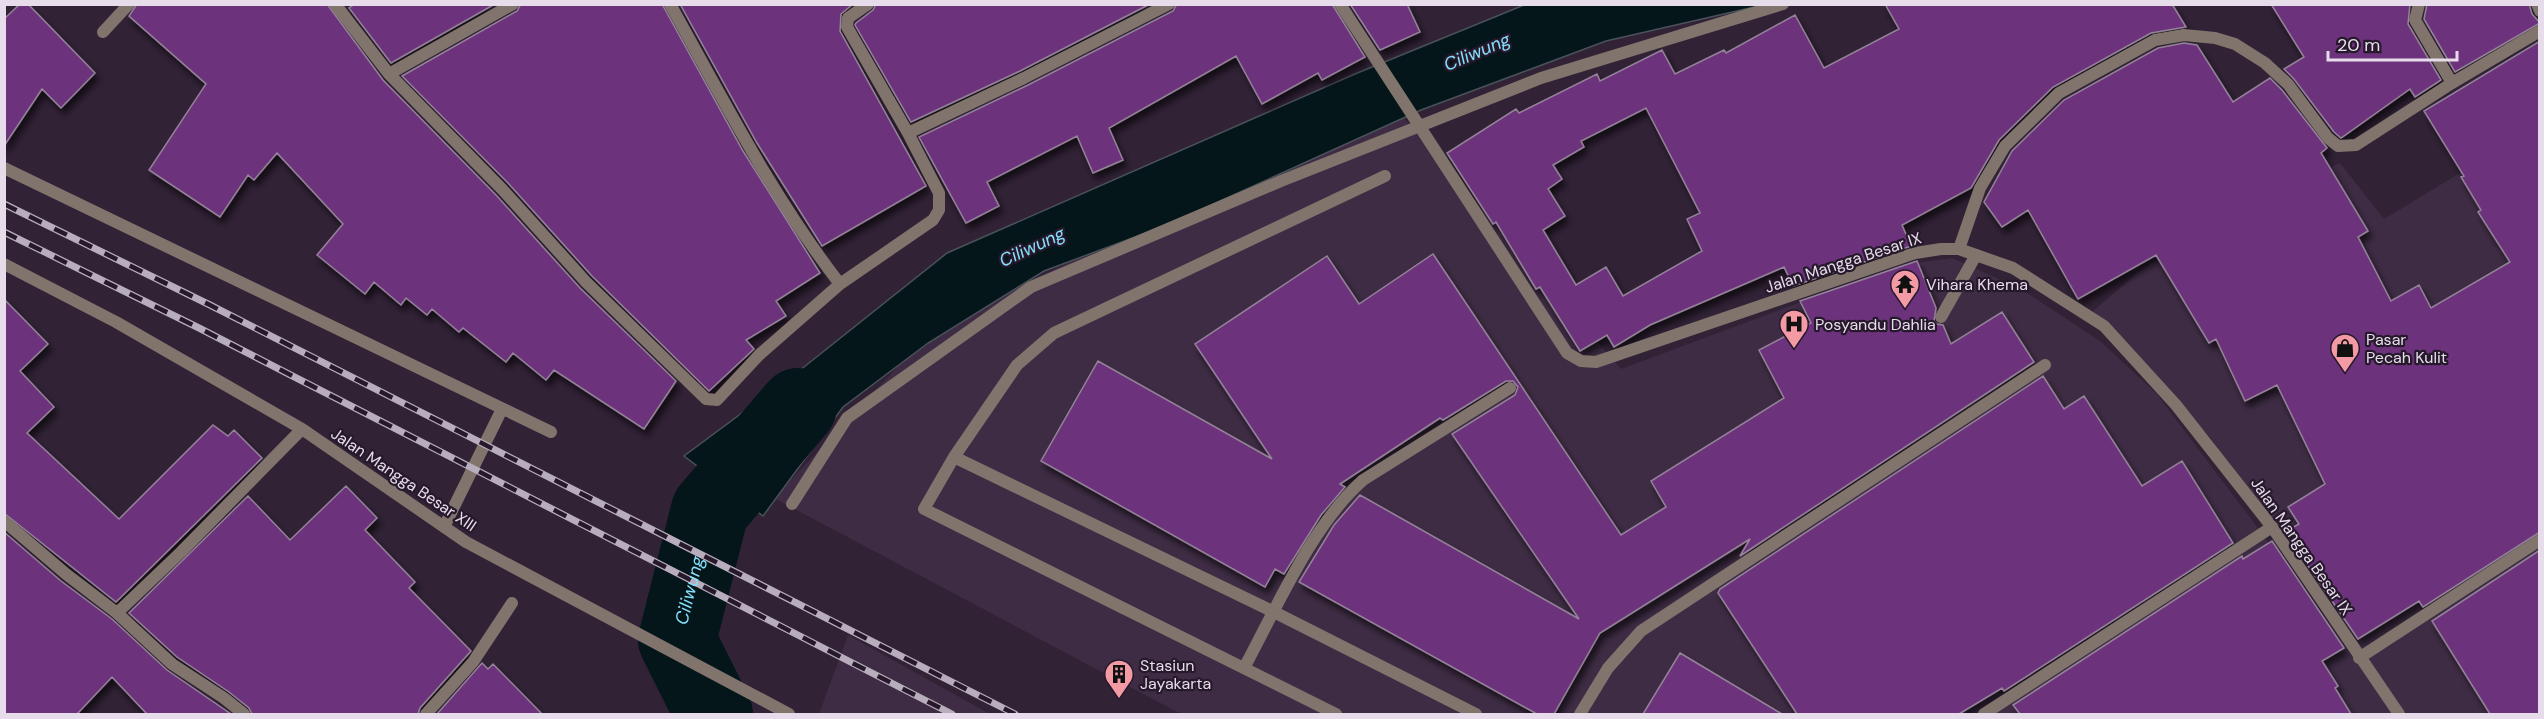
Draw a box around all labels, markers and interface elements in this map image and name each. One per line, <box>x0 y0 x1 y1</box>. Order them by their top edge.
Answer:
scale bar <box>2328 24 2457 62</box>
water label: Ciliwung <box>1440 27 1515 77</box>
text: 20 m <box>2337 33 2380 57</box>
water label: Ciliwung <box>995 221 1070 273</box>
street label: Jalan Mangga Besar IX <box>1762 227 1925 298</box>
temple icon: Vihara Khema <box>1889 268 1921 310</box>
place label: Vihara Khema <box>1926 274 2028 295</box>
hospital icon: Posyandu Dahlia <box>1778 308 1810 350</box>
place label: Posyandu Dahlia <box>1815 314 1936 335</box>
place label: Pasar Pecah Kulit <box>2366 329 2447 368</box>
shop icon: Pasar Pecah Kulit <box>2329 332 2361 374</box>
street label: Jalan Mangga Besar XIII <box>327 423 481 536</box>
street label: Jalan Mangga Besar IX <box>2246 473 2357 620</box>
water label: Ciliwung <box>669 552 710 627</box>
place label: Stasiun Jayakarta <box>1140 655 1211 694</box>
building icon: Stasiun Jayakarta <box>1103 658 1135 700</box>

